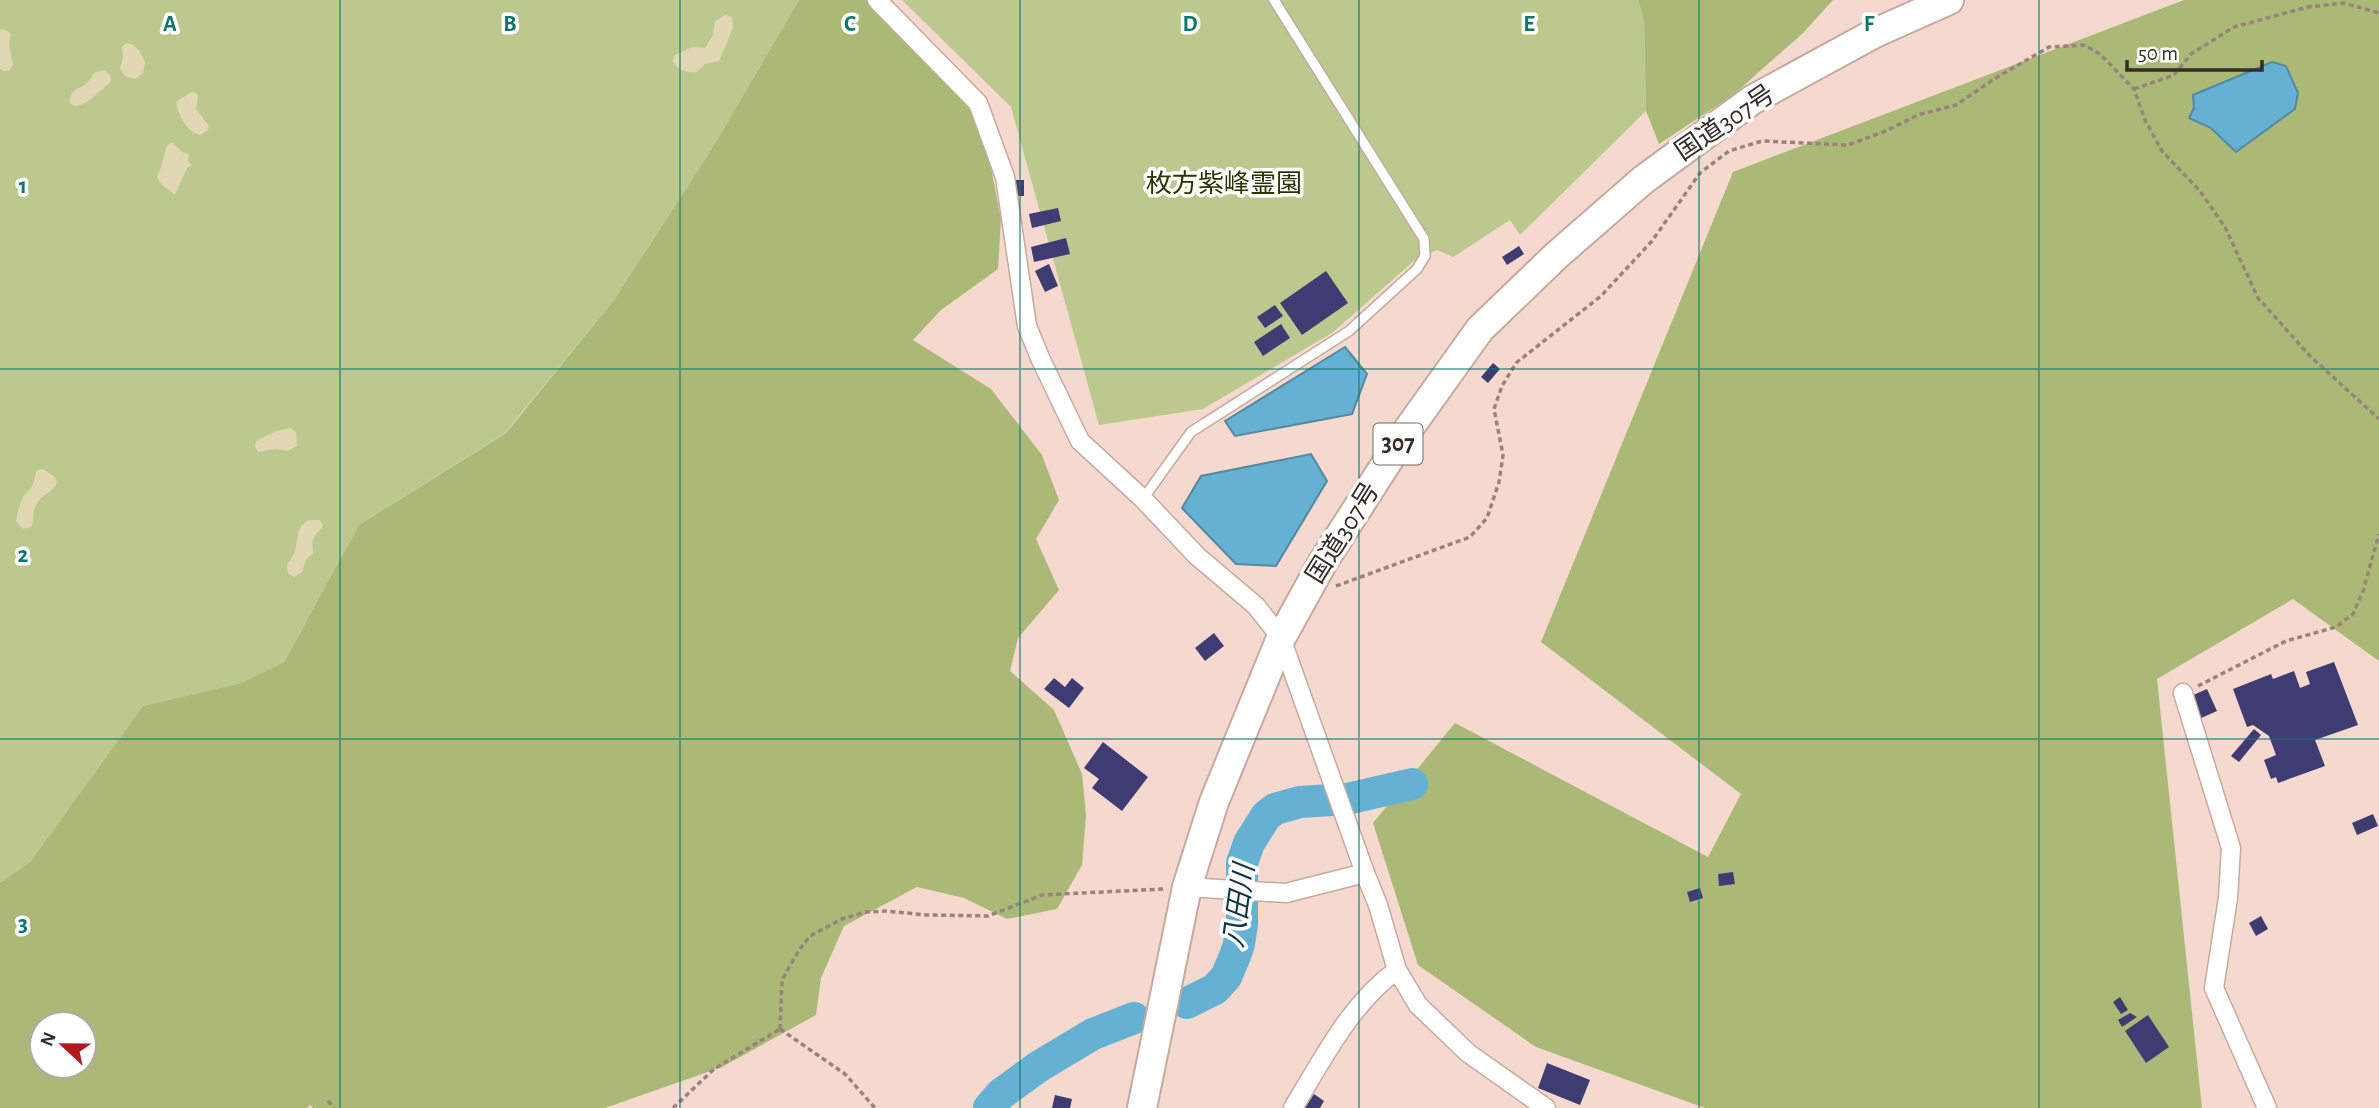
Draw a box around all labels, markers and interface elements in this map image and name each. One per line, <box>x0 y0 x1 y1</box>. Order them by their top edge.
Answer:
text: A <box>163 13 177 36</box>
text: B <box>503 13 517 36</box>
text: C <box>844 13 856 36</box>
text: D <box>1182 13 1198 36</box>
text: E <box>1523 13 1535 36</box>
text: F <box>1864 13 1875 36</box>
scale bar <box>2127 28 2262 72</box>
text: 50 m <box>2138 43 2178 64</box>
street label: 国道307号 <box>1670 80 1779 165</box>
park label: 枚方紫峰霊園 <box>1146 170 1302 197</box>
text: 1 <box>19 175 27 198</box>
road number: 307 <box>1374 424 1422 464</box>
street label: 国道307号 <box>1301 478 1384 588</box>
text: 2 <box>18 544 29 567</box>
water label: 八田川 <box>1219 859 1260 950</box>
text: 3 <box>18 913 28 936</box>
north arrow <box>28 1010 98 1080</box>
text: N <box>37 1030 60 1049</box>

